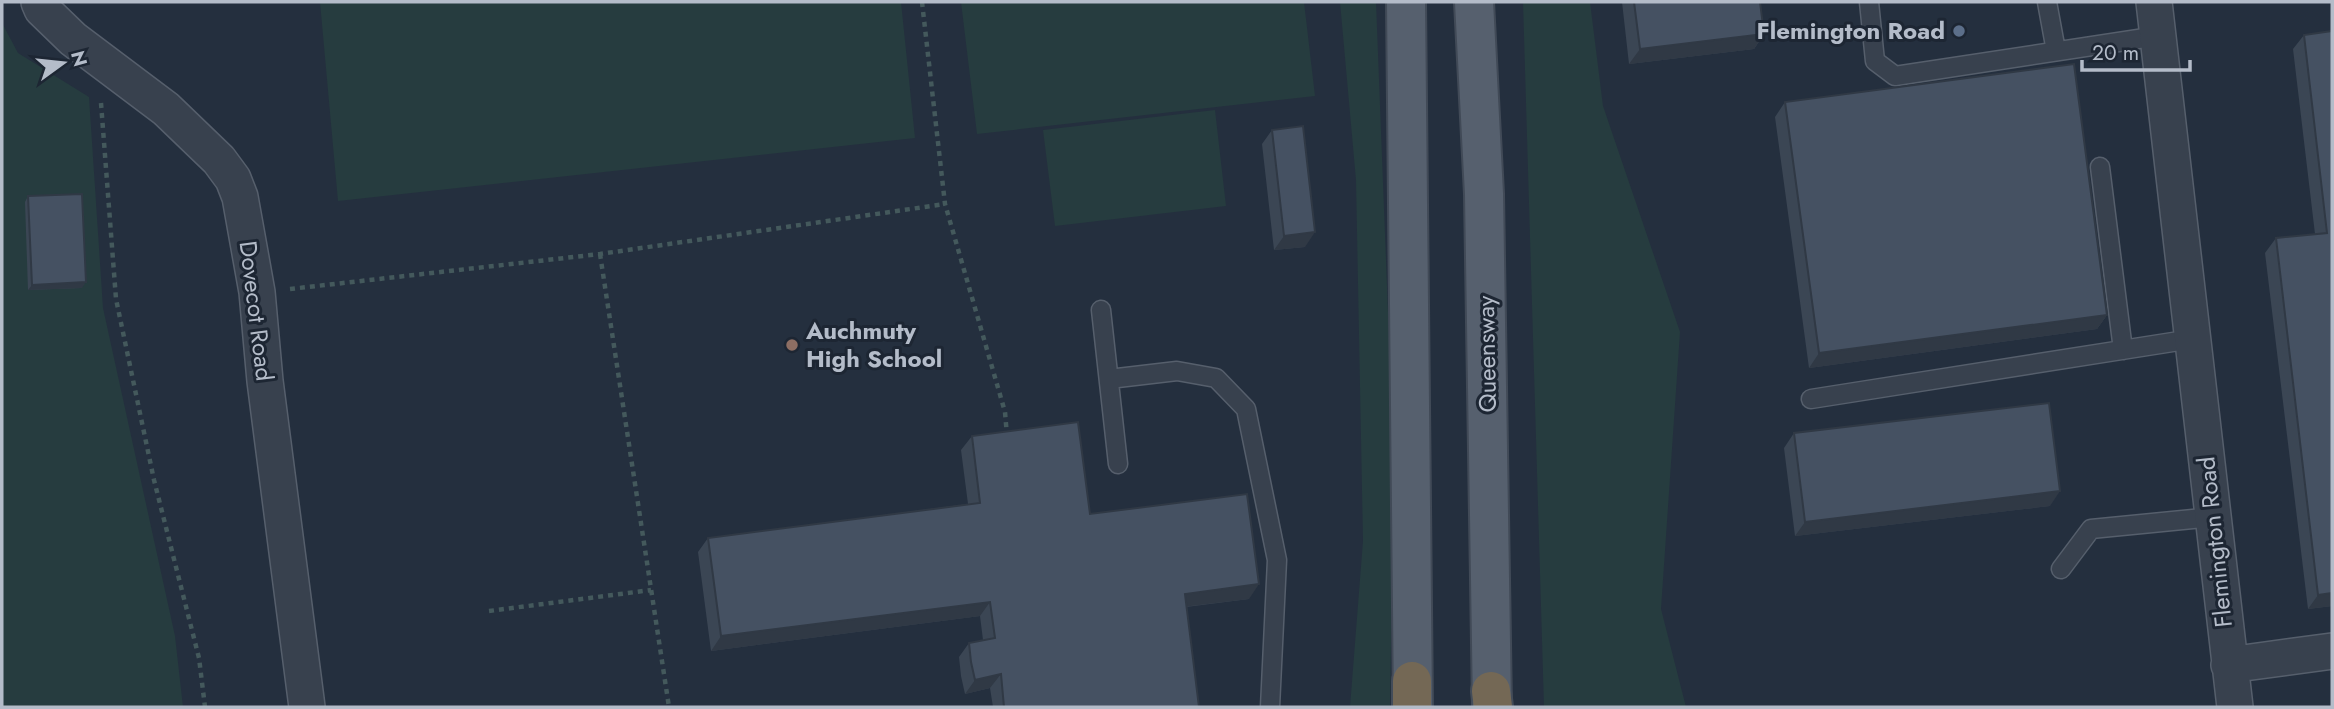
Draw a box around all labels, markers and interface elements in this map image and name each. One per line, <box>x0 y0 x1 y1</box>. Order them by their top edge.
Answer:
place label: Flemington Road <box>1757 13 1945 48</box>
marker: Flemington Road <box>1951 23 1967 39</box>
north arrow <box>28 28 98 98</box>
scale bar <box>2082 28 2190 72</box>
text: 20 m <box>2092 38 2139 68</box>
text: N <box>64 48 94 70</box>
street label: Dovecot Road <box>231 239 282 383</box>
street label: Queensway <box>1468 295 1505 413</box>
place label: Auchmuty High School <box>805 313 942 376</box>
marker: Auchmuty High School <box>784 337 800 353</box>
street label: Flemington Road <box>2188 455 2241 629</box>

